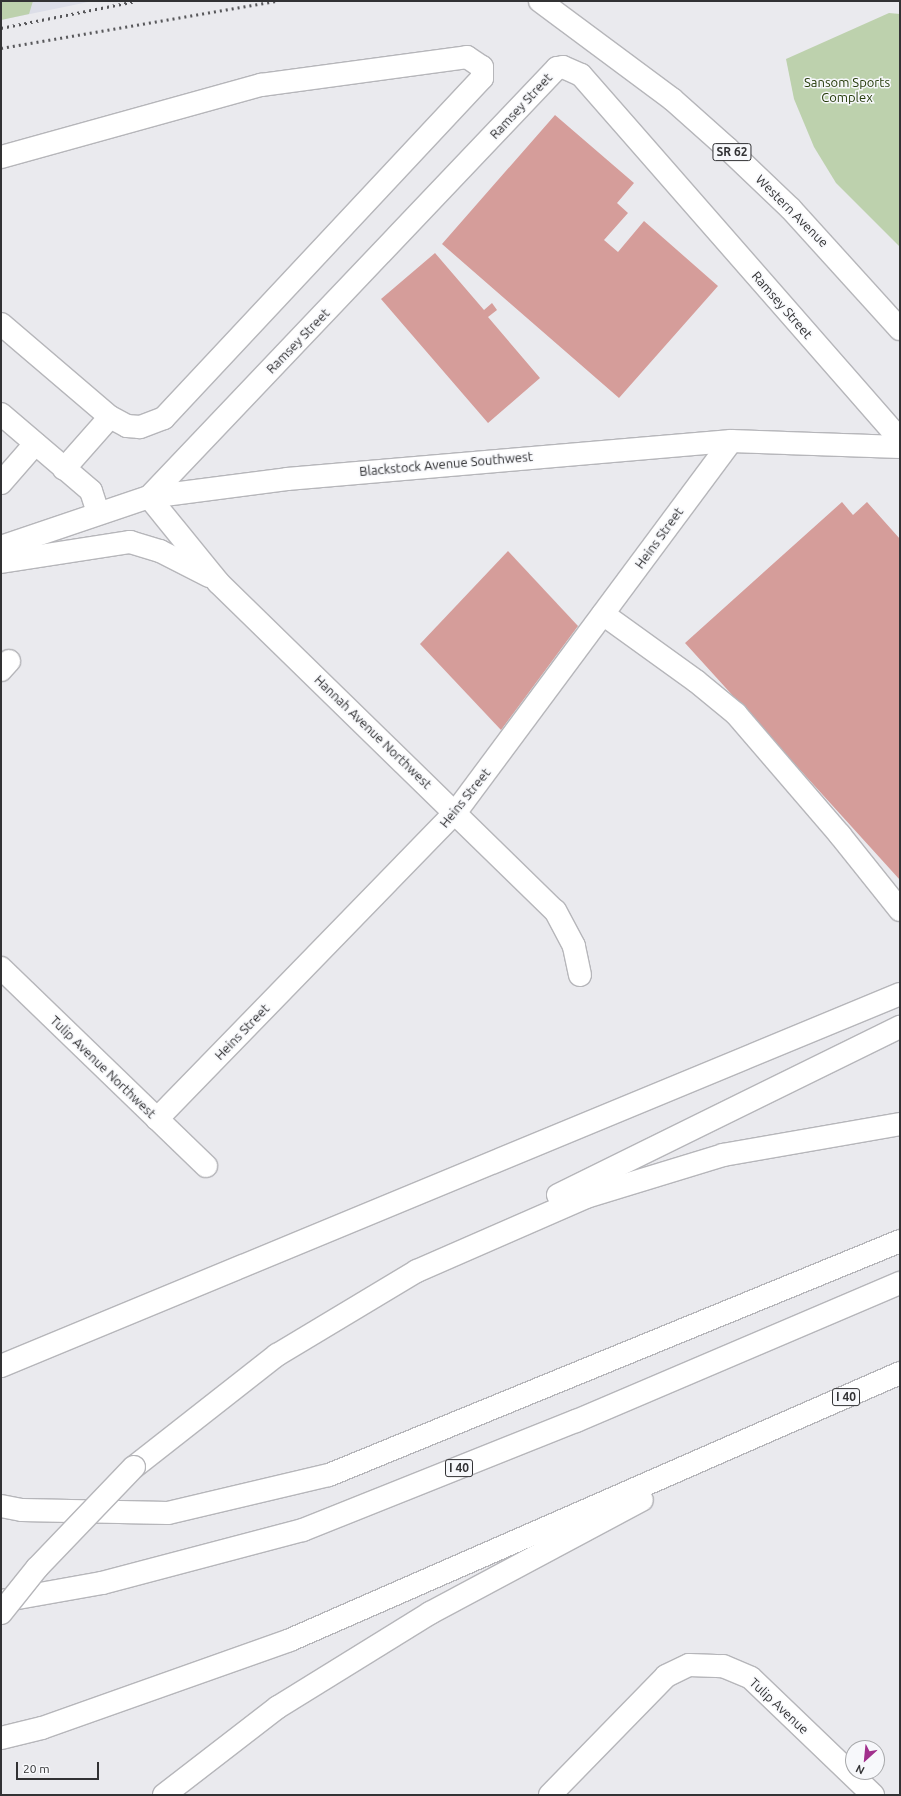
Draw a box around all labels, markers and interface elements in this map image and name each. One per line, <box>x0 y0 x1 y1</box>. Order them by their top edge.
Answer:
street label: Ramsey Street <box>487 70 555 142</box>
park label: Sansom Sports Complex <box>804 75 890 106</box>
road number: SR 62 <box>712 142 752 162</box>
street label: Western Avenue <box>753 172 831 250</box>
street label: Ramsey Street <box>748 268 816 342</box>
street label: Ramsey Street <box>263 305 333 377</box>
street label: Blackstock Avenue Southwest <box>359 449 533 479</box>
street label: Heins Street <box>632 504 686 572</box>
street label: Hannah Avenue Northwest <box>311 672 435 792</box>
street label: Heins Street <box>436 765 494 831</box>
street label: Heins Street <box>211 1001 273 1063</box>
street label: Tulip Avenue Northwest <box>47 1013 159 1121</box>
road number: I 40 <box>832 1387 860 1407</box>
road number: I 40 <box>445 1458 473 1478</box>
street label: Tulip Avenue <box>746 1675 812 1737</box>
north arrow <box>845 1740 885 1780</box>
scale bar <box>18 1754 101 1780</box>
text: 20 m <box>23 1762 50 1775</box>
text: N <box>854 1763 866 1777</box>

